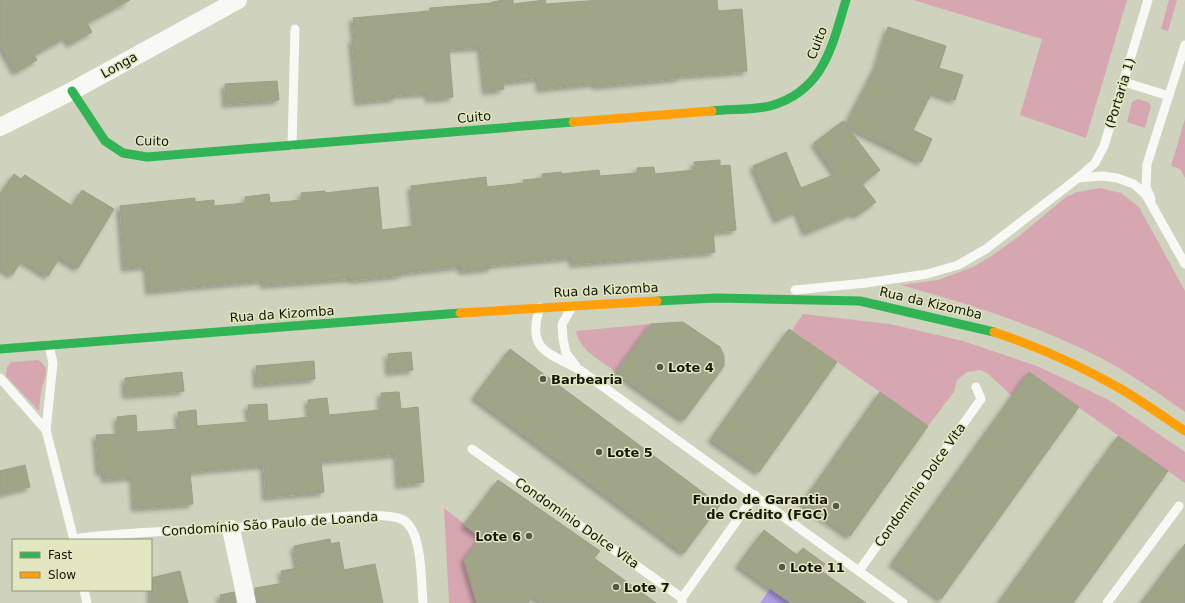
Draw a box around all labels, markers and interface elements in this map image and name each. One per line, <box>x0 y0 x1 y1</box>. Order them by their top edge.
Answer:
street label: Cuito <box>804 24 830 62</box>
street label: Longa <box>98 49 140 81</box>
street label: (Portaria 1) <box>1102 56 1138 130</box>
street label: Cuito <box>456 108 492 126</box>
street label: Cuito <box>135 133 169 149</box>
street label: Rua da Kizomba <box>553 280 659 300</box>
street label: Rua da Kizomba <box>878 284 984 322</box>
street label: Rua da Kizomba <box>229 303 335 325</box>
place label: Lote 4 <box>668 360 714 375</box>
marker: Lote 4 <box>655 362 665 372</box>
place label: Barbearia <box>551 372 623 387</box>
marker: Barbearia <box>538 374 548 384</box>
street label: Condomínio Dolce Vita <box>871 420 969 550</box>
place label: Lote 5 <box>607 445 653 460</box>
marker: Lote 5 <box>594 447 604 457</box>
street label: Condomínio Dolce Vita <box>512 474 642 572</box>
place label: Fundo de Garantia de Crédito (FGC) <box>693 492 828 522</box>
marker: Fundo de Garantia de Crédito (FGC) <box>831 501 841 511</box>
street label: Condomínio São Paulo de Loanda <box>161 509 379 539</box>
place label: Lote 6 <box>475 529 521 544</box>
marker: Lote 6 <box>524 531 534 541</box>
legend <box>12 539 152 591</box>
text: Fast <box>48 548 72 562</box>
place label: Lote 11 <box>790 560 845 575</box>
marker: Lote 11 <box>777 562 787 572</box>
text: Slow <box>48 568 76 582</box>
place label: Lote 7 <box>624 580 670 595</box>
marker: Lote 7 <box>611 582 621 592</box>

